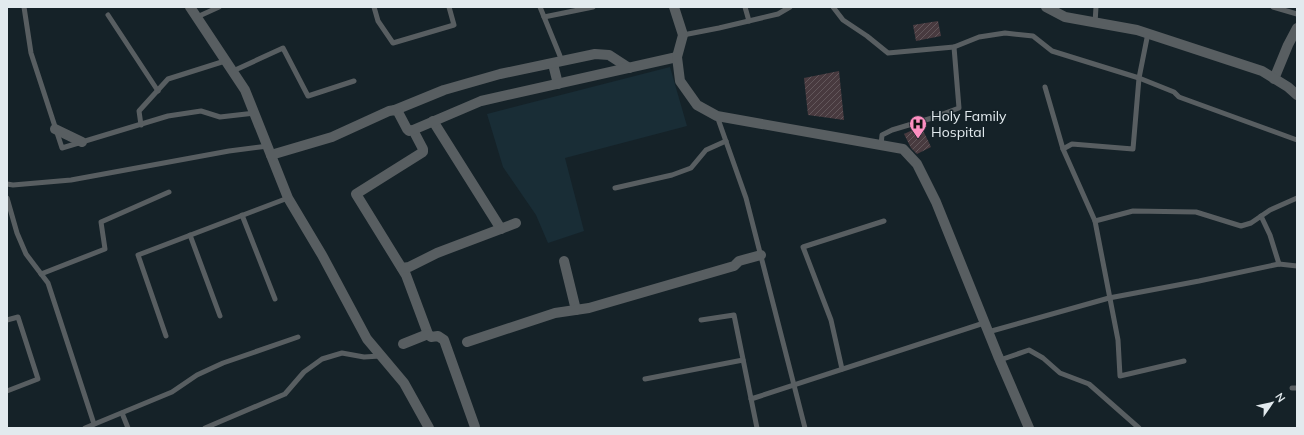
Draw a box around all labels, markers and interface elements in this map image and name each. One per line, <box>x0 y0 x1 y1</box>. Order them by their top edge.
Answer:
place label: Holy Family Hospital <box>931 107 1007 141</box>
hospital icon: Holy Family Hospital <box>908 114 928 139</box>
north arrow <box>1252 383 1292 423</box>
text: N <box>1272 390 1288 405</box>

